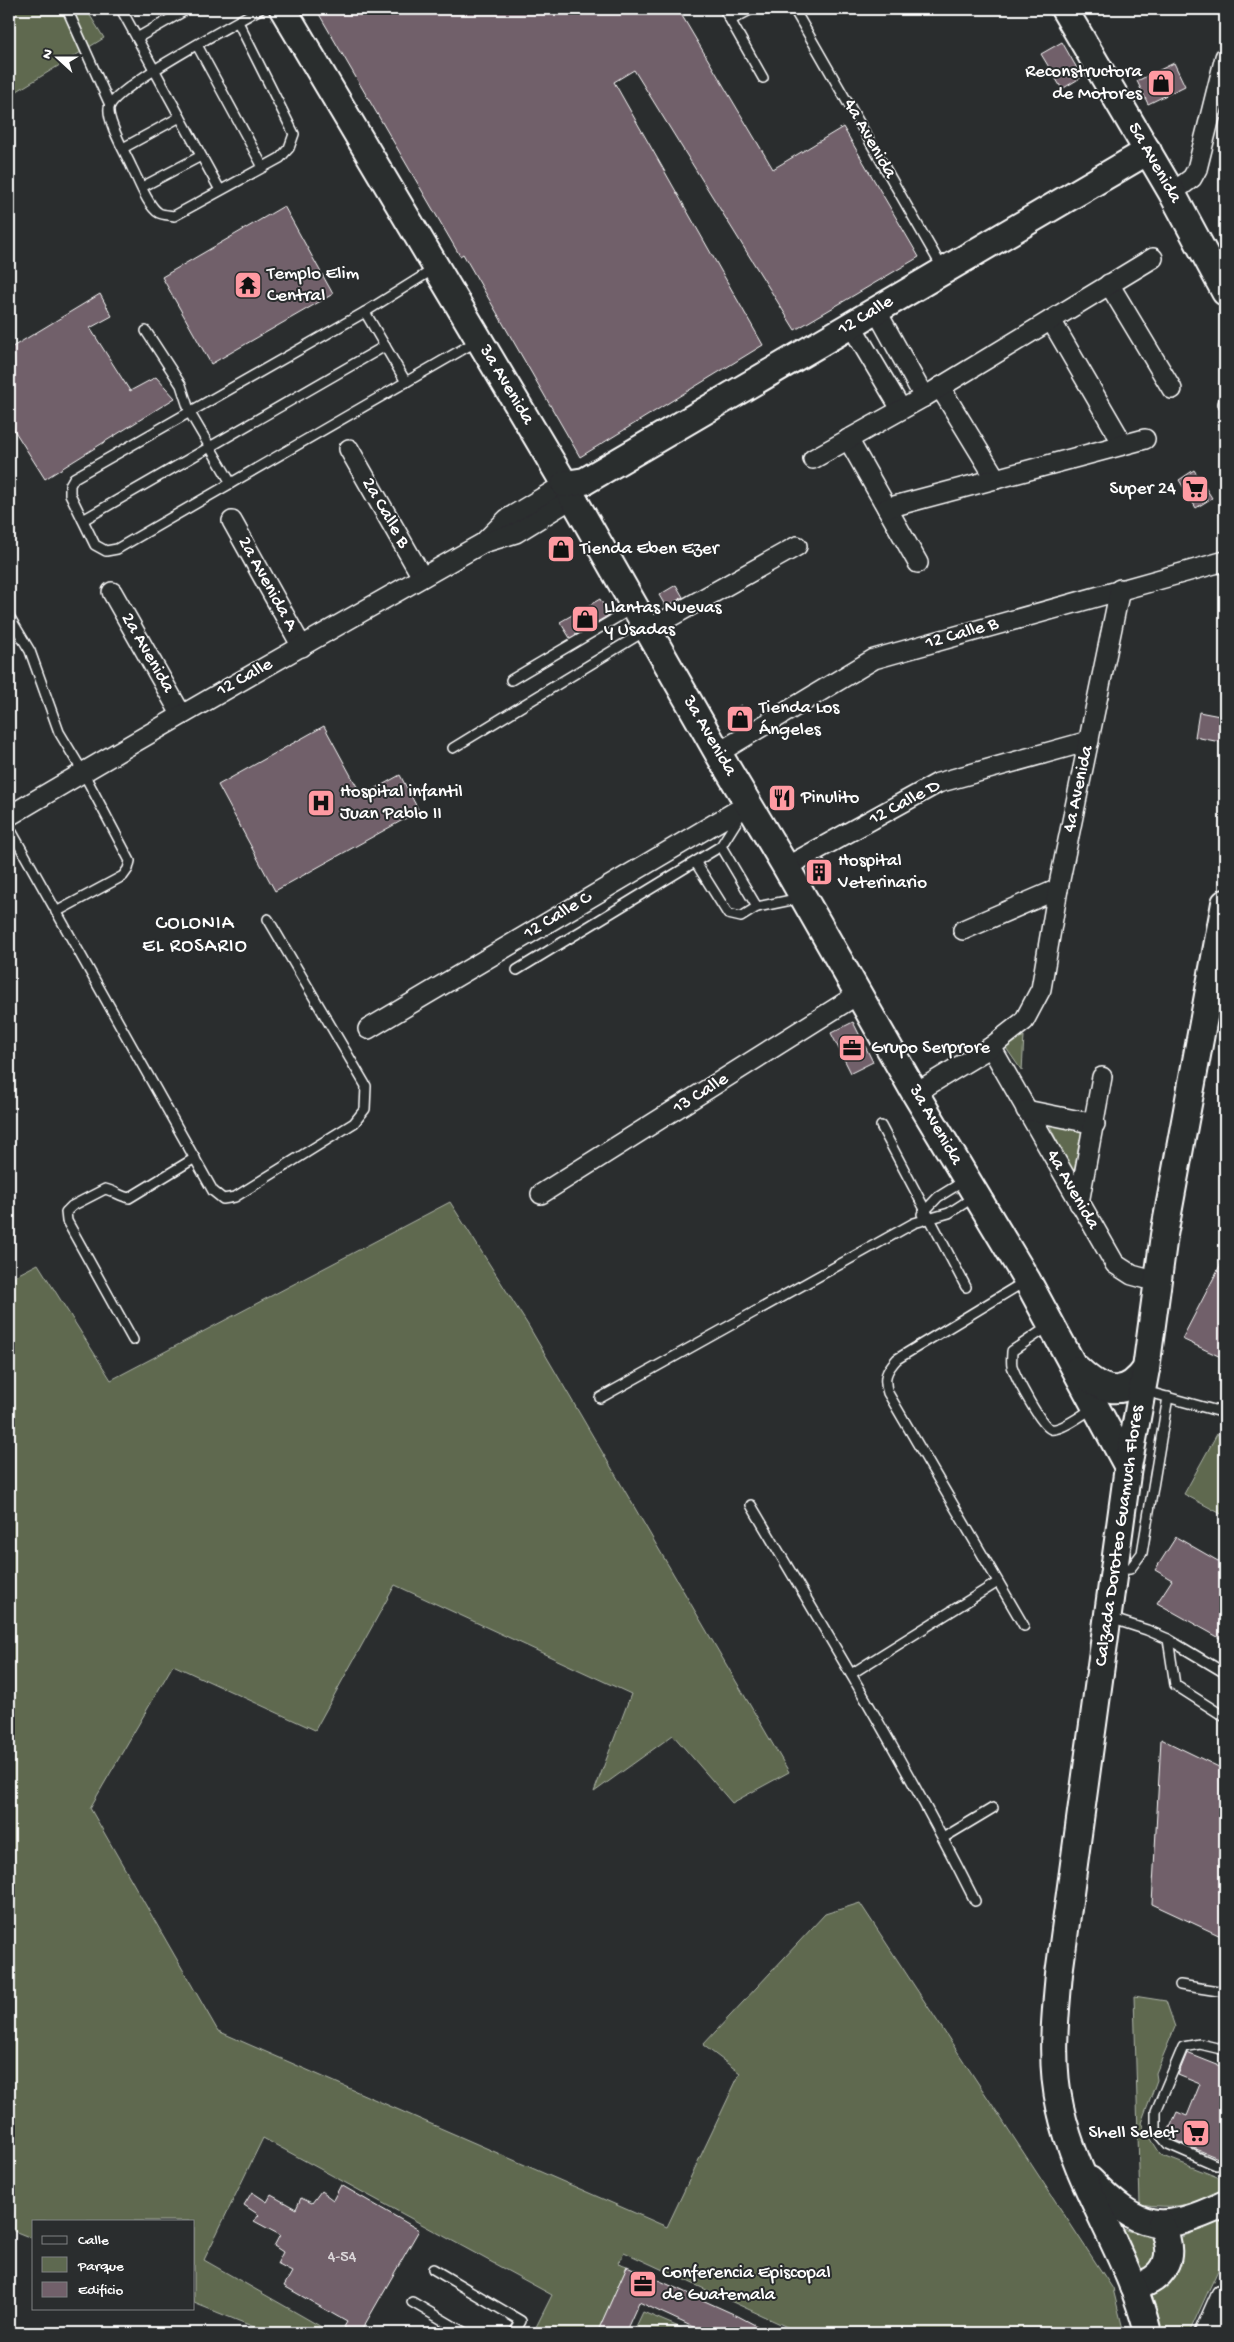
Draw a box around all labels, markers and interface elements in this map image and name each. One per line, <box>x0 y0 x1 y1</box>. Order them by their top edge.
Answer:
north arrow <box>32 32 82 82</box>
text: N <box>39 47 58 62</box>
place label: Reconstructora de Motores <box>1025 61 1143 106</box>
shop icon: Reconstructora de Motores <box>1146 68 1176 98</box>
street label: 4a Avenida <box>837 95 902 184</box>
street label: 5a Avenida <box>1122 119 1187 209</box>
place label: Templo Elim Central <box>266 263 360 308</box>
temple icon: Templo Elim Central <box>233 270 263 300</box>
street label: 12 Calle <box>833 290 898 342</box>
street label: 3a Avenida <box>473 340 540 430</box>
street label: 2a Calle B <box>356 474 415 553</box>
supermarket icon: Super 24 <box>1180 474 1210 504</box>
place label: Super 24 <box>1110 478 1176 501</box>
street label: 2a Avenida A <box>232 533 303 637</box>
shop icon: Tienda Eben Ezer <box>546 534 576 564</box>
place label: Tienda Eben Ezer <box>579 538 721 561</box>
place label: Llantas Nuevas y Usadas <box>604 597 723 642</box>
shop icon: Llantas Nuevas y Usadas <box>570 604 600 634</box>
street label: 2a Avenida <box>115 609 180 698</box>
street label: 12 Calle B <box>922 612 1002 656</box>
street label: 12 Calle <box>212 653 277 703</box>
street label: 3a Avenida <box>676 691 742 782</box>
place label: Tienda Los Ángeles <box>758 697 840 742</box>
shop icon: Tienda Los Ángeles <box>725 704 755 734</box>
street label: 4a Avenida <box>1059 742 1100 835</box>
street label: 12 Calle D <box>865 774 945 832</box>
place label: Hospital infantil Juan Pablo II <box>340 781 463 826</box>
restaurant icon: Pinulito <box>767 783 797 813</box>
place label: Pinulito <box>800 787 860 810</box>
hospital icon: Hospital infantil Juan Pablo II <box>306 788 336 818</box>
place label: Hospital Veterinario <box>837 850 927 895</box>
building icon: Hospital Veterinario <box>804 857 834 887</box>
street label: 12 Calle C <box>519 886 598 946</box>
district label: COLONIA EL ROSARIO <box>142 913 248 959</box>
office icon: Grupo Serprore <box>837 1033 867 1063</box>
place label: Grupo Serprore <box>871 1037 990 1060</box>
street label: 13 Calle <box>668 1068 733 1120</box>
street label: 3a Avenida <box>902 1080 968 1171</box>
street label: 4a Avenida <box>1040 1146 1105 1235</box>
street label: Calzada Doroteo Guamuch Flores <box>1090 1403 1150 1668</box>
supermarket icon: Shell Select <box>1181 2118 1211 2148</box>
place label: Shell Select <box>1088 2122 1179 2145</box>
legend <box>32 2220 195 2310</box>
text: Calle <box>78 2232 109 2250</box>
house number: 4-54 <box>328 2249 357 2268</box>
text: Parque <box>77 2258 124 2276</box>
place label: Conferencia Episcopal de Guatemala <box>662 2262 831 2307</box>
office icon: Conferencia Episcopal de Guatemala <box>628 2269 658 2299</box>
text: Edificio <box>78 2282 124 2300</box>

